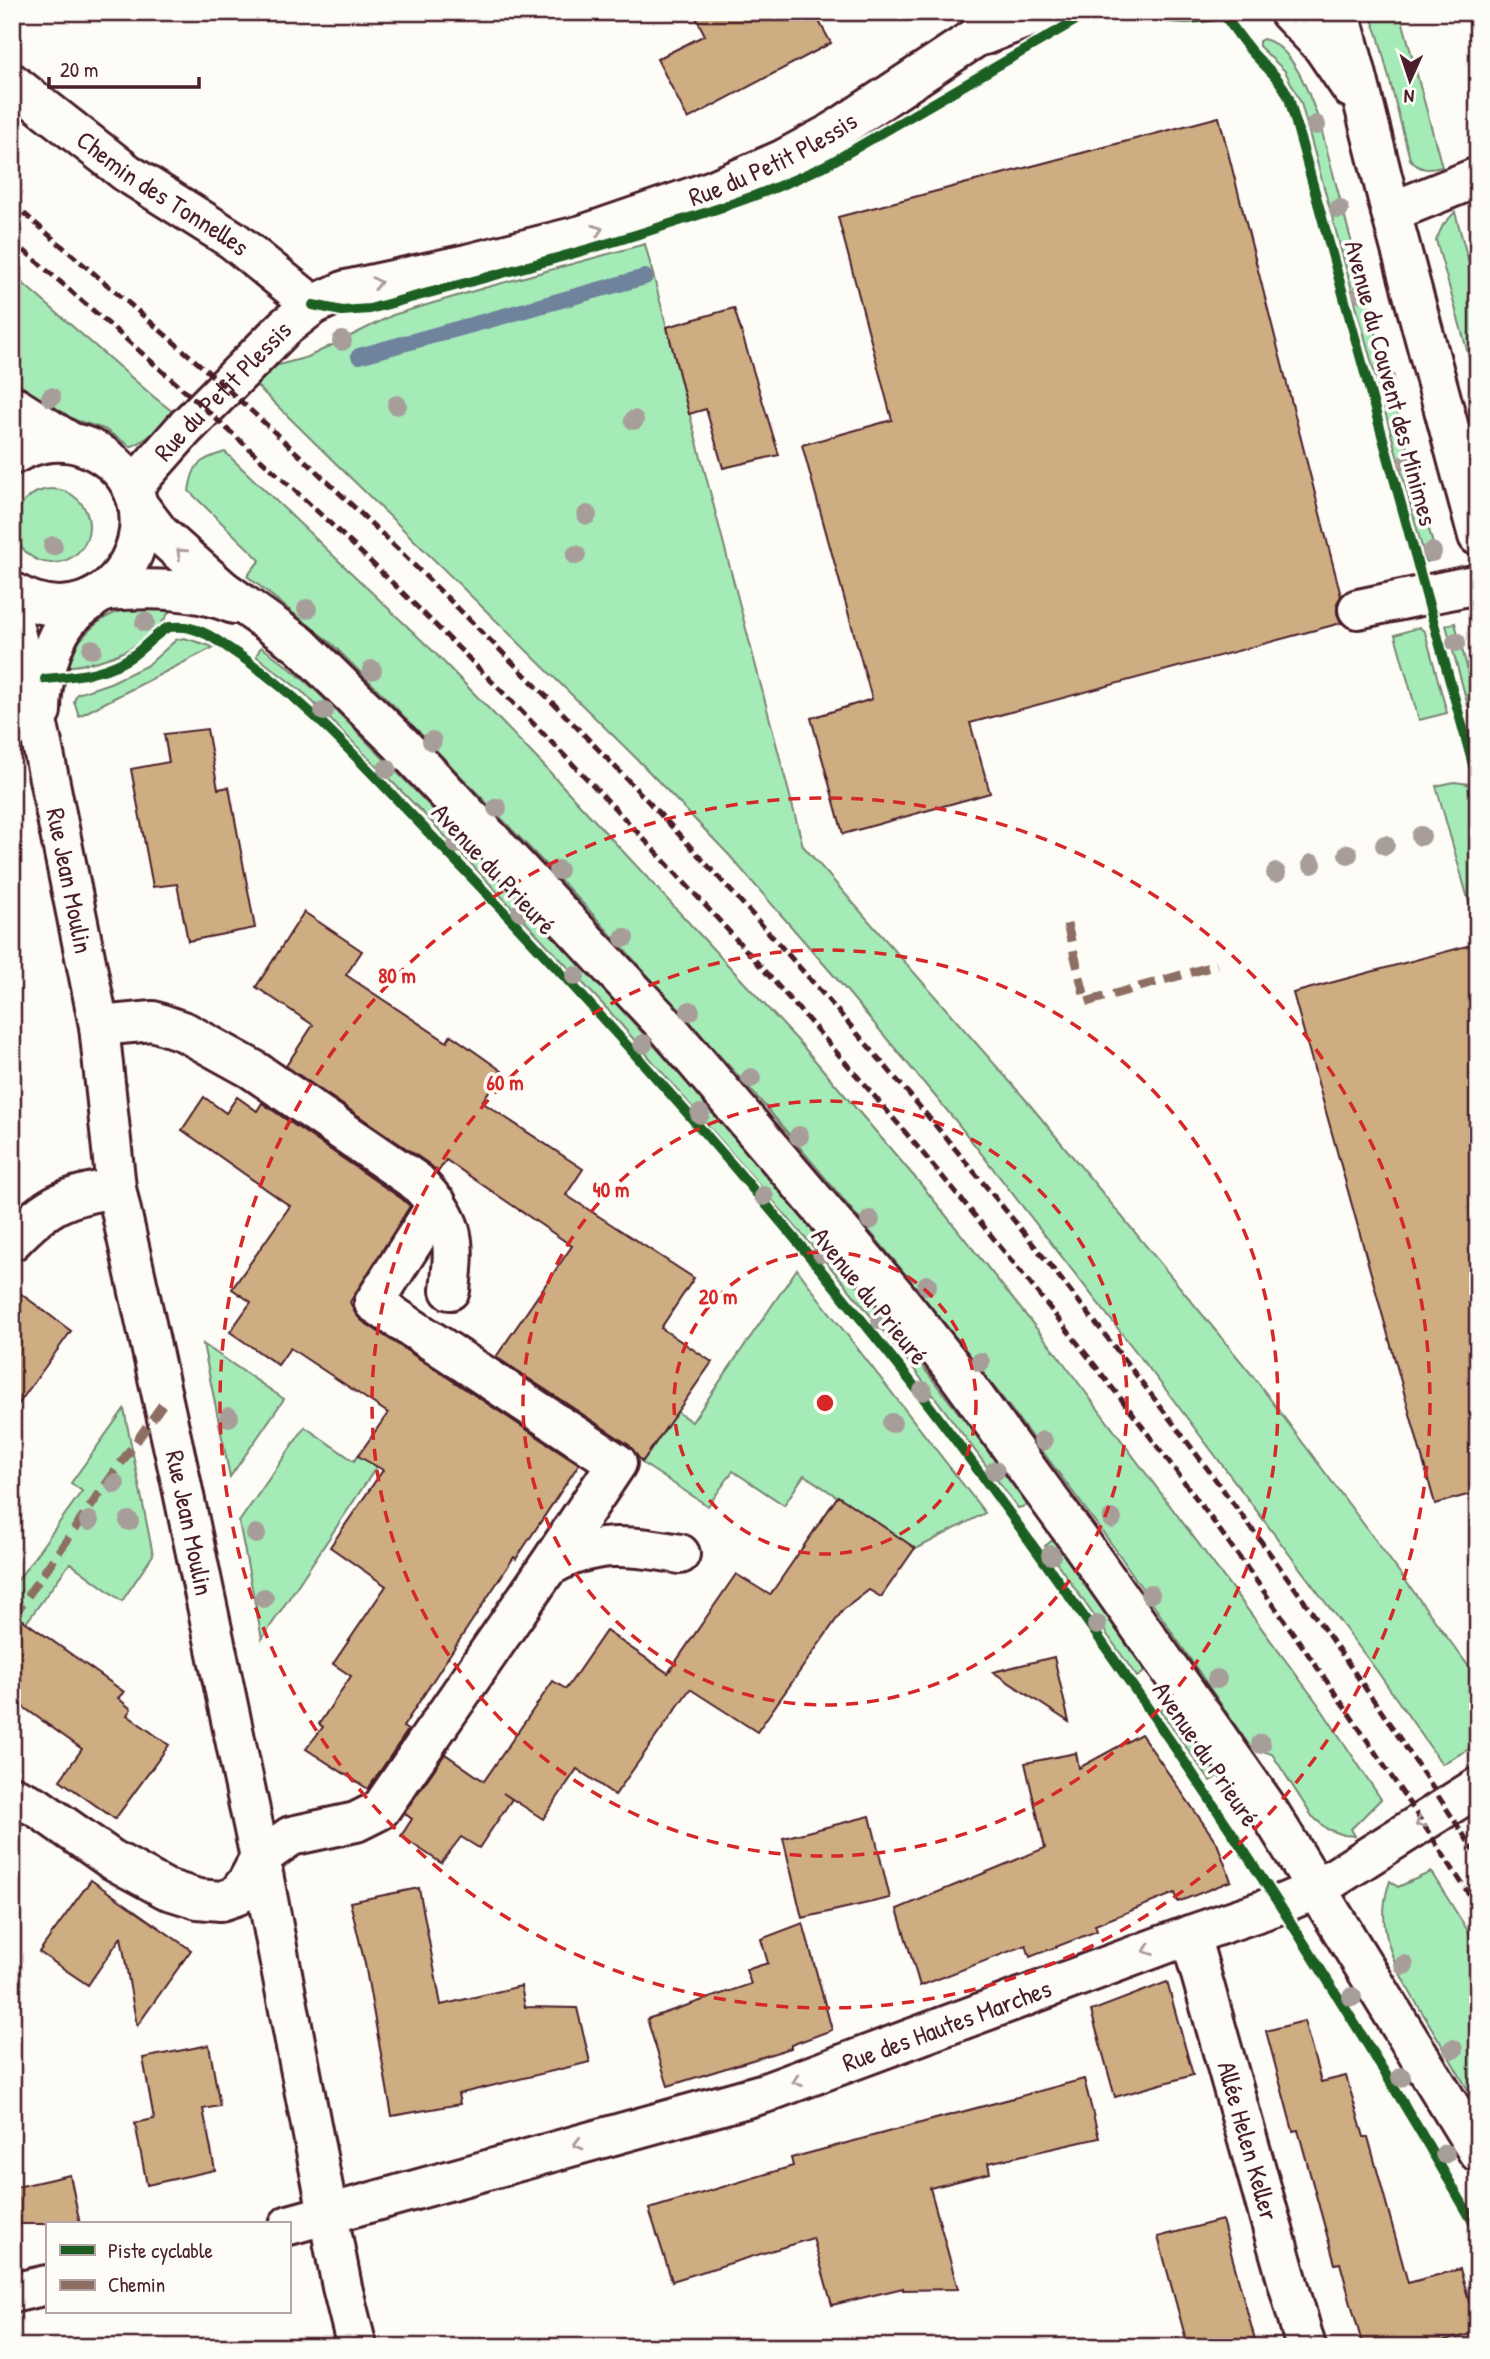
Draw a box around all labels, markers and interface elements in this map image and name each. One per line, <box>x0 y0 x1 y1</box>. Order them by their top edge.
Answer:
scale bar <box>49 46 200 90</box>
north arrow <box>1374 46 1444 116</box>
text: 20 m <box>60 55 98 84</box>
text: N <box>1403 84 1415 110</box>
street label: Rue du Petit Plessis <box>684 103 864 214</box>
street label: Chemin des Tonnelles <box>69 122 257 263</box>
one-way arrow <box>591 224 604 238</box>
street label: Avenue du Couvent des Minimes <box>1336 236 1446 530</box>
one-way arrow <box>371 277 383 292</box>
street label: Rue du Petit Plessis <box>146 313 299 468</box>
one-way arrow <box>176 548 189 561</box>
street label: Avenue du Prieuré <box>424 795 564 942</box>
street label: Rue Jean Moulin <box>38 805 102 956</box>
text: 80 m <box>378 961 416 990</box>
text: 60 m <box>487 1068 523 1097</box>
text: 40 m <box>593 1175 629 1204</box>
street label: Avenue du Prieuré <box>804 1219 937 1372</box>
text: 20 m <box>699 1282 737 1311</box>
centre of rings <box>813 1391 837 1415</box>
street label: Rue Jean Moulin <box>158 1447 222 1598</box>
street label: Avenue du Prieuré <box>1145 1674 1268 1833</box>
one-way arrow <box>1415 1815 1428 1828</box>
one-way arrow <box>1142 1942 1154 1956</box>
street label: Rue des Hautes Marches <box>837 1970 1056 2080</box>
street label: Allée Helen Keller <box>1209 2057 1288 2224</box>
one-way arrow <box>791 2073 803 2087</box>
one-way arrow <box>573 2136 585 2151</box>
legend <box>46 2222 290 2314</box>
text: Piste cyclable <box>108 2236 213 2265</box>
text: Chemin <box>108 2270 165 2299</box>

